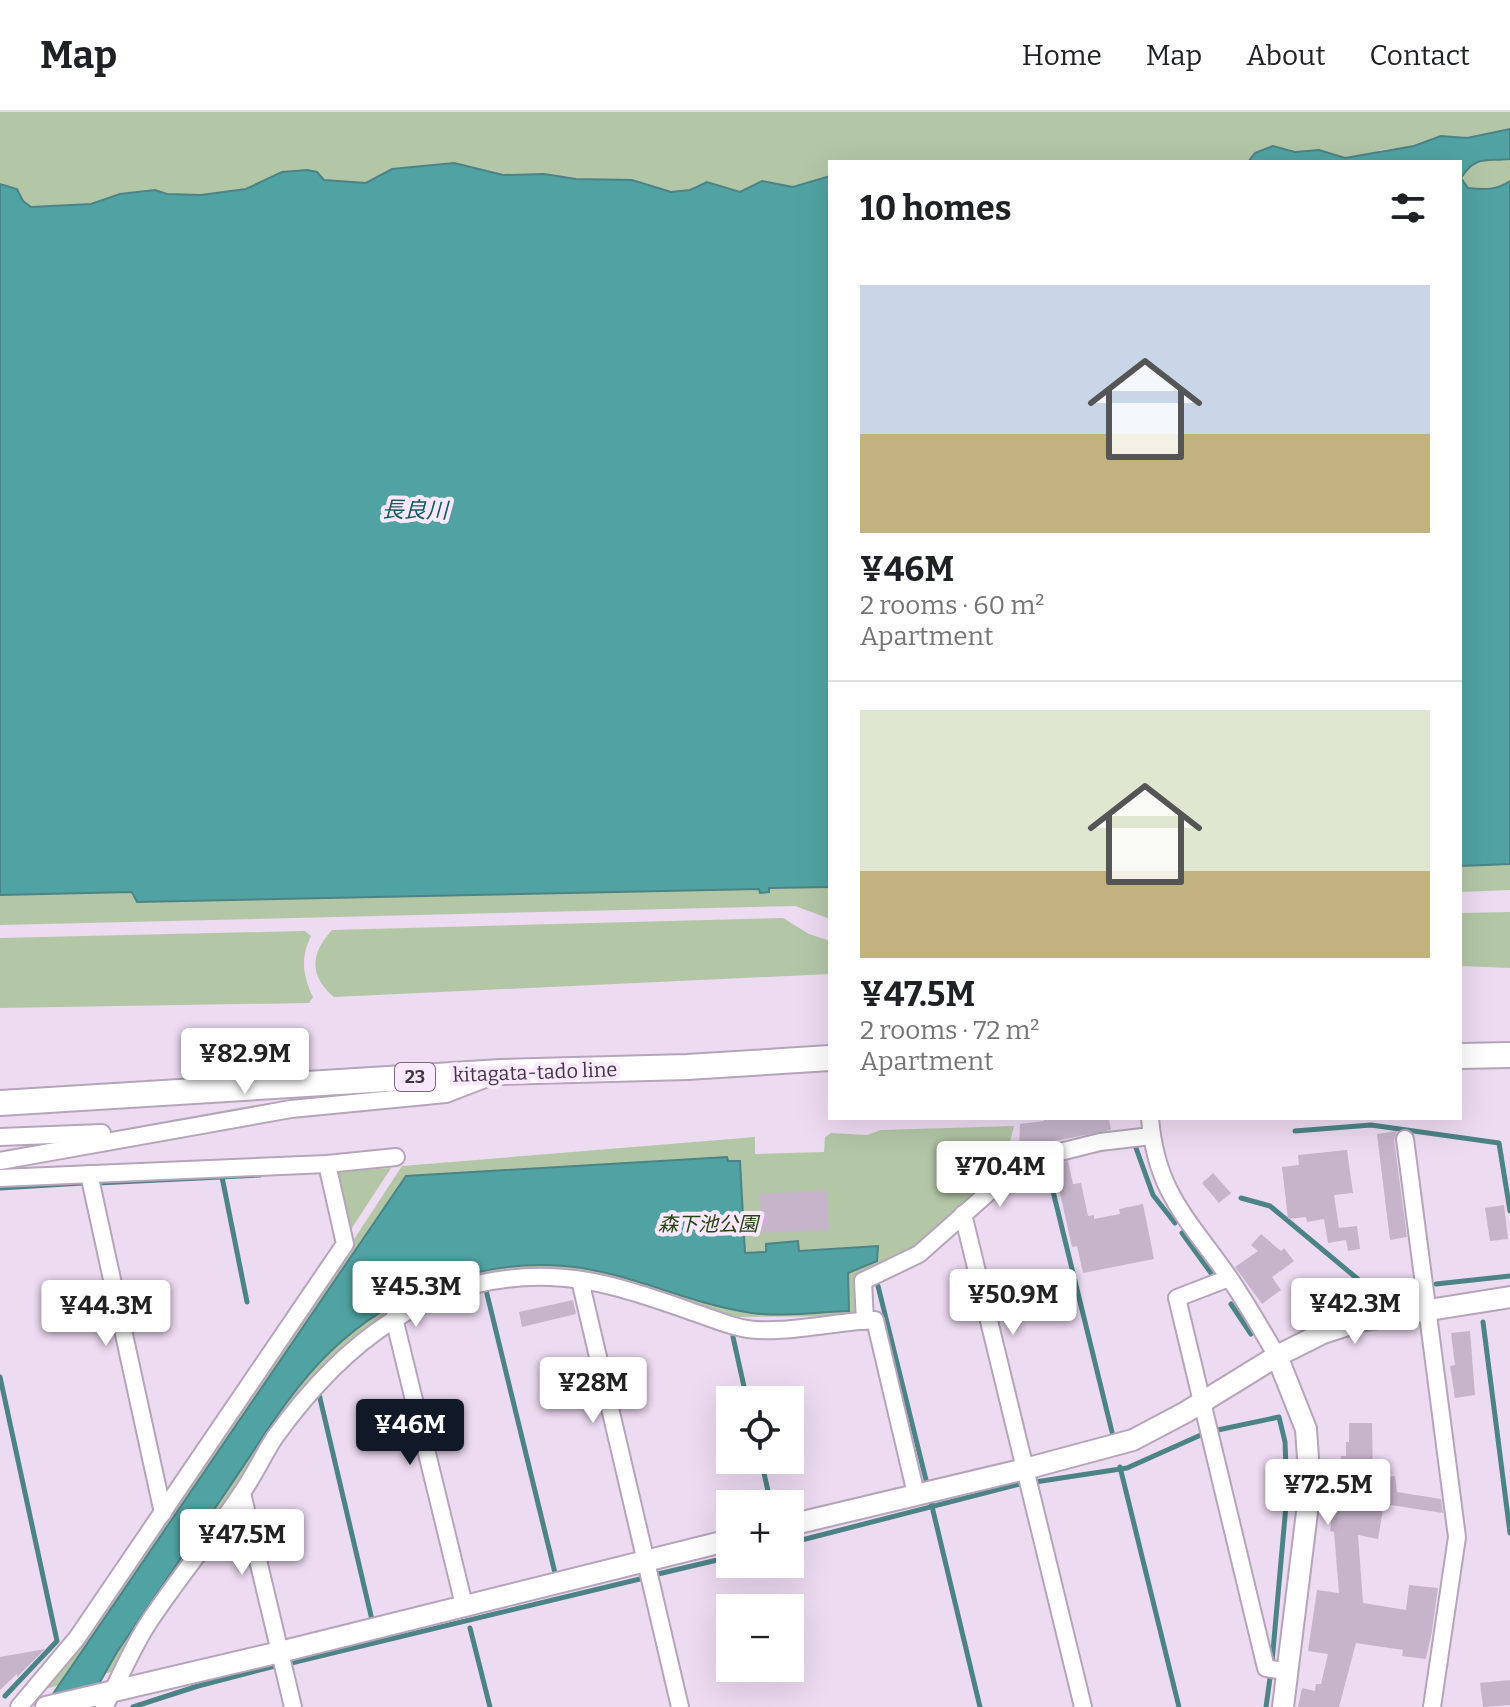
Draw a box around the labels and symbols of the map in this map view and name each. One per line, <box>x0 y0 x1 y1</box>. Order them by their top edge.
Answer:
water label: 長良川 <box>382 496 450 524</box>
pin: ¥82.9M <box>180 1028 310 1096</box>
street label: kitagata-tado line <box>452 1057 618 1087</box>
road number: 23 <box>395 1063 435 1091</box>
pin: ¥70.4M <box>935 1141 1065 1209</box>
park label: 森下池公園 <box>658 1212 761 1236</box>
pin: ¥45.3M <box>351 1261 481 1329</box>
pin: ¥50.9M <box>948 1269 1078 1337</box>
pin: ¥42.3M <box>1290 1278 1420 1346</box>
pin: ¥44.3M <box>41 1280 171 1348</box>
pin: ¥28M <box>546 1357 640 1425</box>
pin: ¥46M <box>363 1399 457 1467</box>
pin: ¥72.5M <box>1263 1459 1393 1527</box>
pin: ¥47.5M <box>177 1509 307 1577</box>

